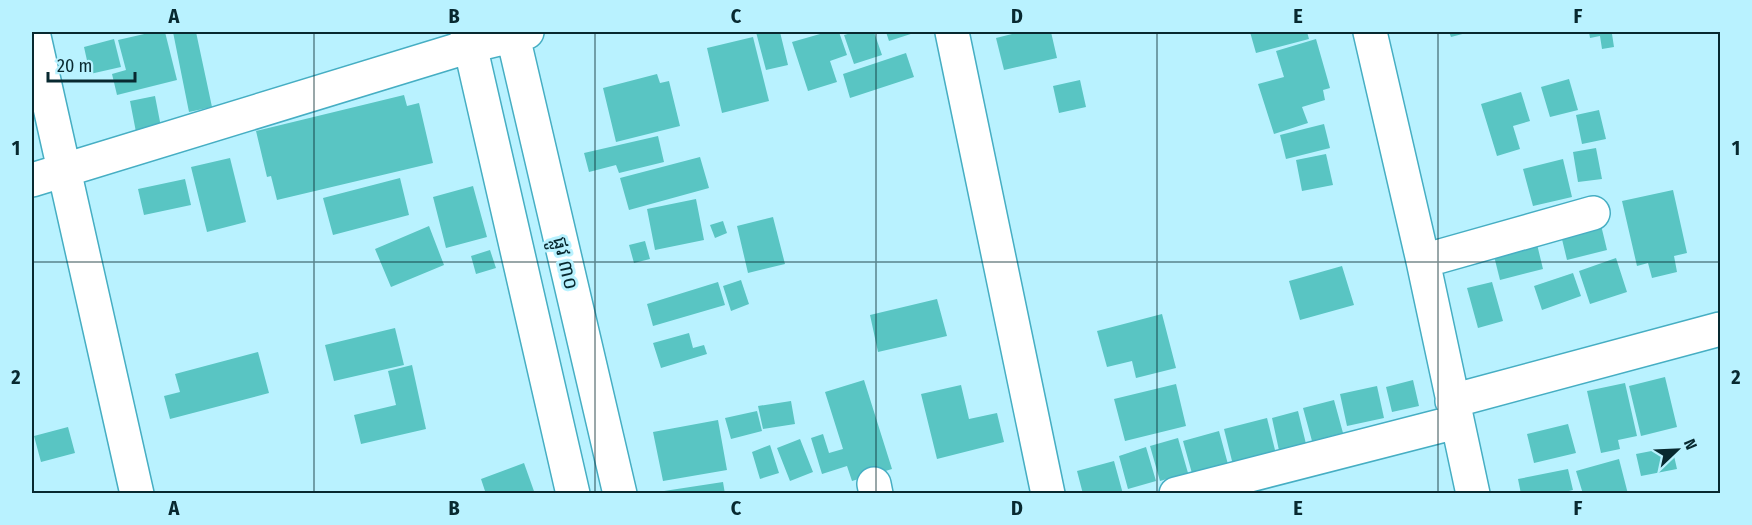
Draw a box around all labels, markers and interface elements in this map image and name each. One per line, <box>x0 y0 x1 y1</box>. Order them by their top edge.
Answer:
text: A <box>168 4 181 28</box>
text: B <box>448 4 460 28</box>
text: C <box>731 4 742 28</box>
text: D <box>1011 4 1023 28</box>
text: E <box>1293 4 1303 28</box>
text: F <box>1574 4 1583 28</box>
scale bar <box>48 45 135 83</box>
text: 20 m <box>57 55 92 77</box>
text: 1 <box>12 136 20 160</box>
text: 1 <box>1732 136 1740 160</box>
street label: ផ្លូវ ៣០ <box>542 234 584 293</box>
text: 2 <box>10 365 21 389</box>
text: 2 <box>1730 365 1741 389</box>
north arrow <box>1647 420 1707 480</box>
text: N <box>1680 436 1701 452</box>
text: A <box>168 496 181 520</box>
text: B <box>448 496 460 520</box>
text: C <box>731 496 742 520</box>
text: D <box>1011 496 1023 520</box>
text: E <box>1293 496 1303 520</box>
text: F <box>1574 496 1583 520</box>

